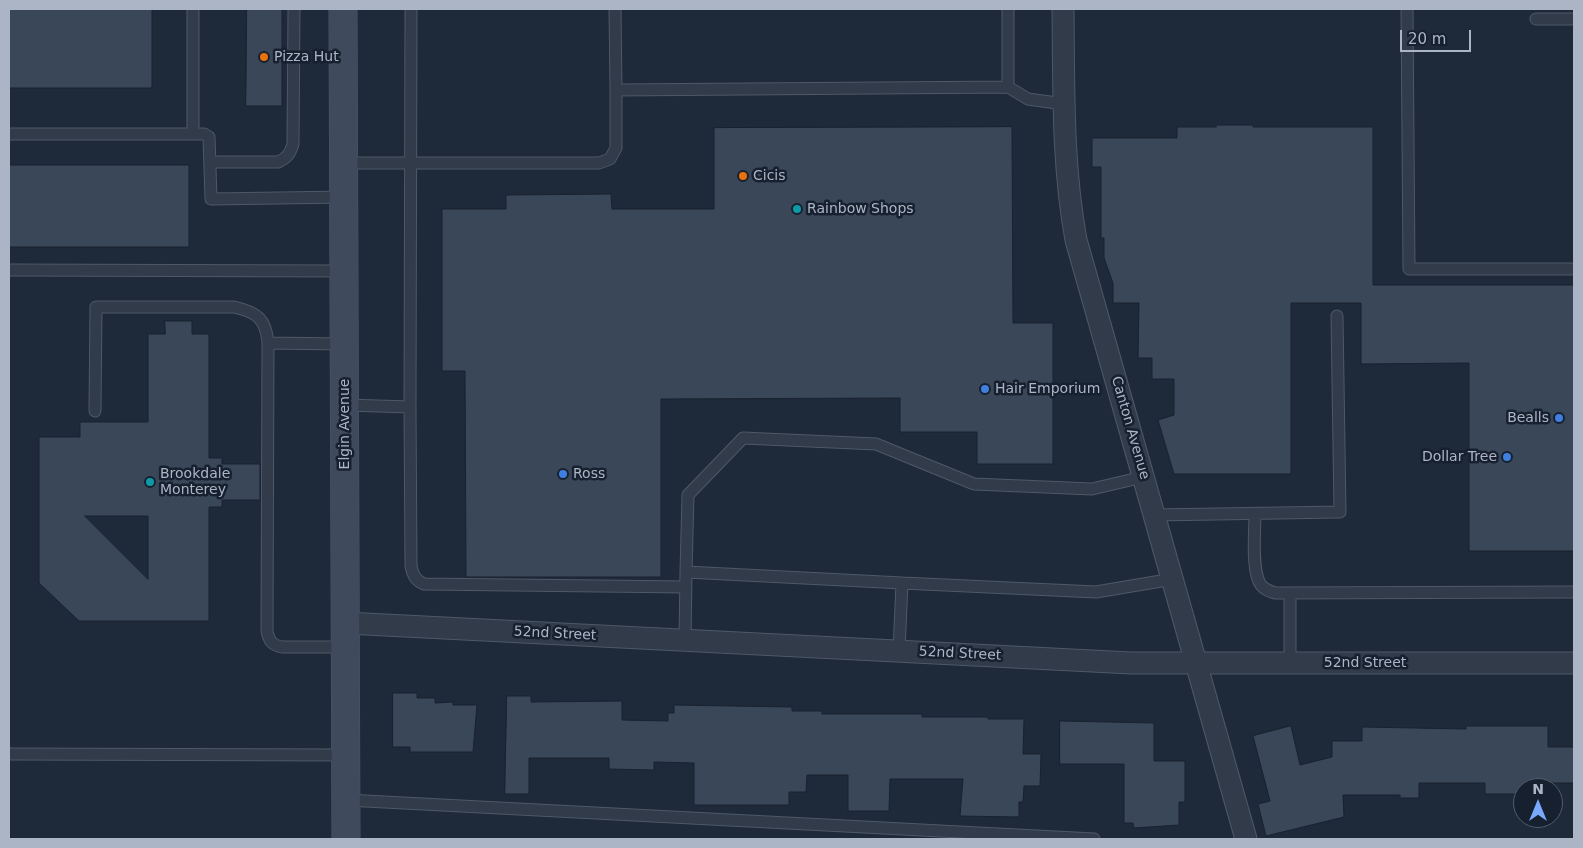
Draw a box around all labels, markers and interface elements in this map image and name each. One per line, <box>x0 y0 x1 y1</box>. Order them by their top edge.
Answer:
scale bar <box>1403 20 1474 52</box>
text: 20 m <box>1408 30 1446 48</box>
place label: Pizza Hut <box>274 49 339 65</box>
marker: Pizza Hut <box>258 51 270 63</box>
place label: Cicis <box>753 168 786 184</box>
marker: Cicis <box>737 170 749 182</box>
place label: Rainbow Shops <box>807 201 914 217</box>
marker: Rainbow Shops <box>791 203 803 215</box>
street label: Canton Avenue <box>1107 374 1153 482</box>
street label: Elgin Avenue <box>337 379 353 469</box>
place label: Hair Emporium <box>995 381 1100 397</box>
marker: Hair Emporium <box>979 383 991 395</box>
place label: Bealls <box>1507 410 1549 426</box>
marker: Bealls <box>1553 412 1565 424</box>
place label: Dollar Tree <box>1422 449 1497 465</box>
marker: Dollar Tree <box>1501 451 1513 463</box>
place label: Brookdale Monterey <box>160 466 230 498</box>
place label: Ross <box>573 466 605 482</box>
marker: Ross <box>557 468 569 480</box>
marker: Brookdale Monterey <box>144 476 156 488</box>
street label: 52nd Street <box>513 623 597 645</box>
street label: 52nd Street <box>918 643 1002 665</box>
street label: 52nd Street <box>1324 655 1406 671</box>
north arrow <box>1513 778 1563 828</box>
text: N <box>1532 781 1544 797</box>

